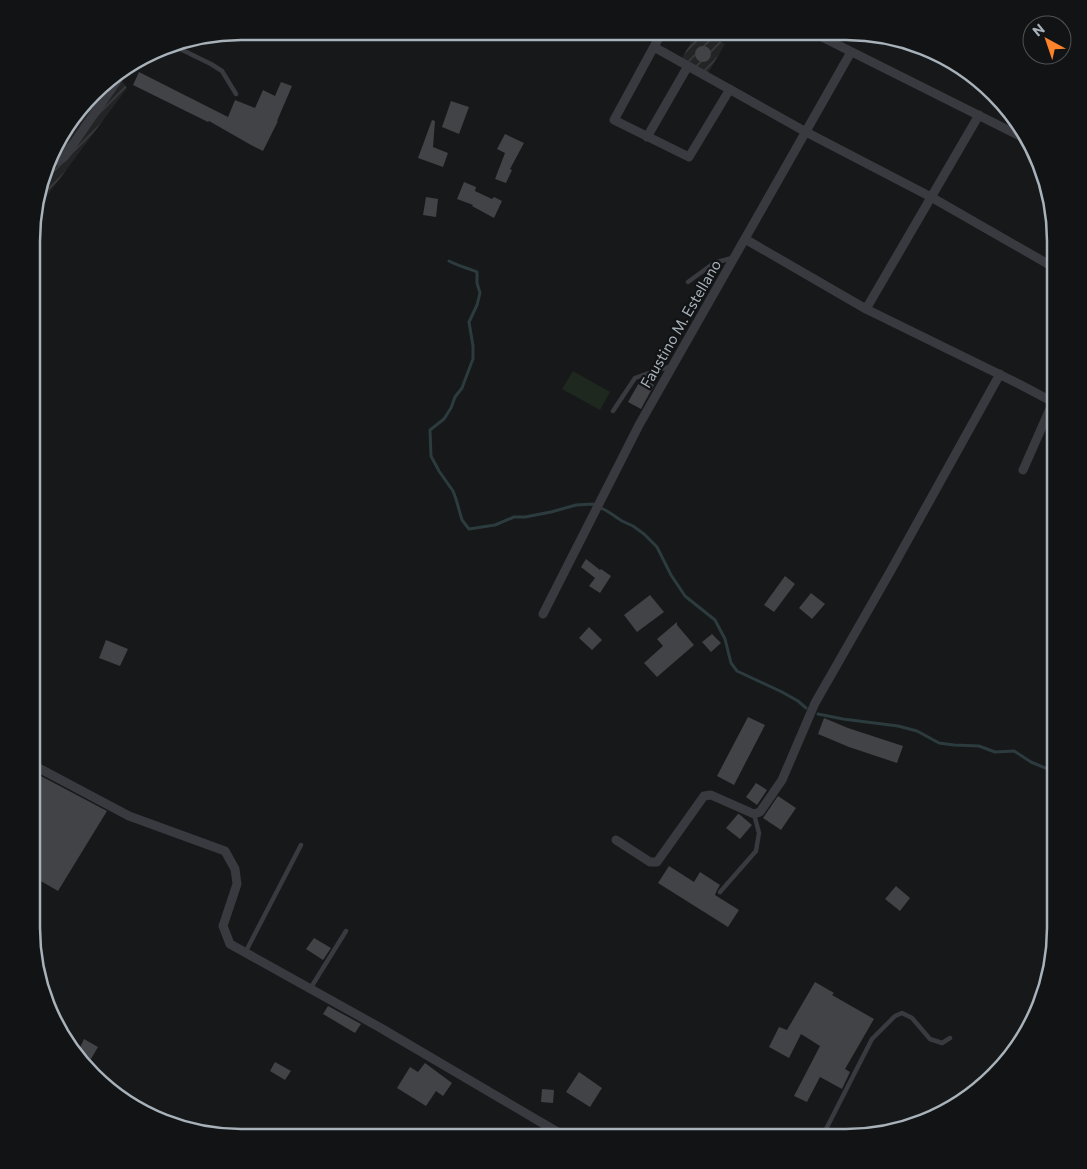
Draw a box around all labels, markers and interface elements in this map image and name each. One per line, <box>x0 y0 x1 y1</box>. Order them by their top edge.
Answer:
north arrow <box>1022 15 1072 65</box>
text: N <box>1029 20 1048 40</box>
street label: Faustino M. Estellano <box>636 256 724 391</box>

